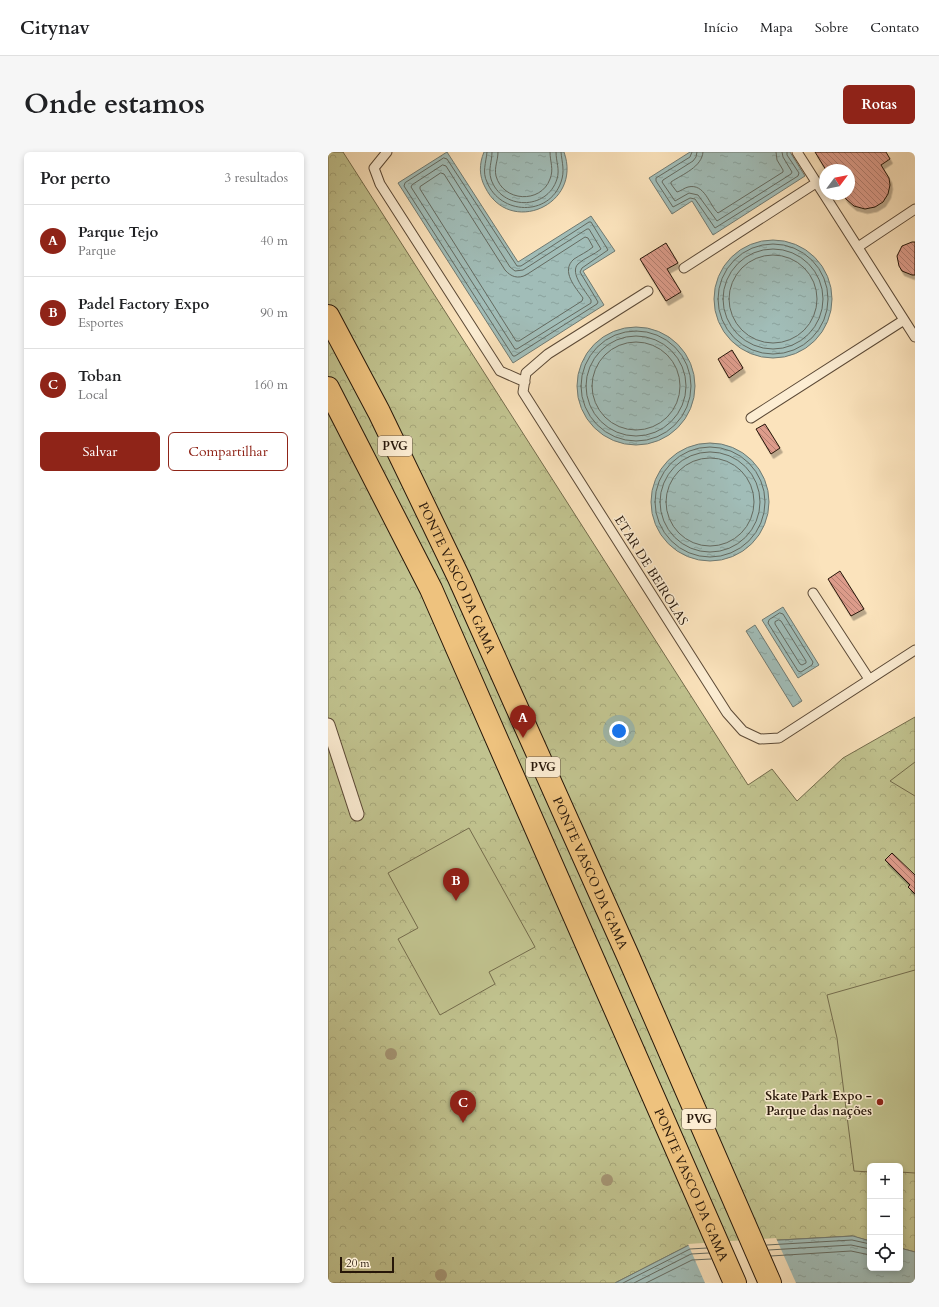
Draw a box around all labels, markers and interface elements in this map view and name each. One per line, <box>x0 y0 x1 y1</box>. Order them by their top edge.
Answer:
text: Citynav <box>20 15 90 41</box>
text: Início <box>703 18 738 37</box>
text: Mapa <box>760 18 793 37</box>
text: Sobre <box>815 18 848 37</box>
text: Contato <box>870 18 919 37</box>
text: Onde estamos <box>24 85 205 123</box>
button: Rotas <box>843 85 915 124</box>
north arrow <box>819 164 855 200</box>
text: Por perto <box>40 167 110 190</box>
text: 3 resultados <box>224 169 288 187</box>
text: Parque Tejo <box>78 222 158 242</box>
text: A <box>48 232 58 250</box>
text: 40 m <box>260 232 288 250</box>
text: Parque <box>78 242 116 260</box>
text: Padel Factory Expo <box>78 294 209 314</box>
text: B <box>48 304 58 322</box>
text: 90 m <box>260 304 288 322</box>
text: Esportes <box>78 314 123 332</box>
text: Toban <box>78 366 122 386</box>
text: C <box>48 376 58 394</box>
text: 160 m <box>254 376 288 394</box>
text: Local <box>78 386 108 404</box>
button: Salvar <box>40 432 160 471</box>
button: Compartilhar <box>168 432 288 471</box>
road number: PVG <box>378 436 412 456</box>
street label: PONTE VASCO DA GAMA <box>414 499 500 657</box>
street label: ETAR DE BEIROLAS <box>610 512 692 629</box>
pin: A <box>510 705 536 738</box>
your location <box>609 721 629 741</box>
road number: PVG <box>526 757 560 777</box>
street label: PONTE VASCO DA GAMA <box>548 794 632 953</box>
pin: B <box>443 868 469 901</box>
place label: Skate Park Expo - Parque das nações <box>765 1087 872 1120</box>
pin: C <box>450 1090 476 1123</box>
marker: Skate Park Expo - Parque das nações <box>875 1097 885 1107</box>
street label: PONTE VASCO DA GAMA <box>649 1106 733 1265</box>
road number: PVG <box>682 1109 716 1129</box>
map controls <box>867 1163 903 1271</box>
button: + <box>867 1163 903 1199</box>
button: − <box>867 1199 903 1235</box>
button: locate <box>867 1235 903 1271</box>
scale bar <box>340 1255 394 1274</box>
text: 20 m <box>346 1256 370 1271</box>

